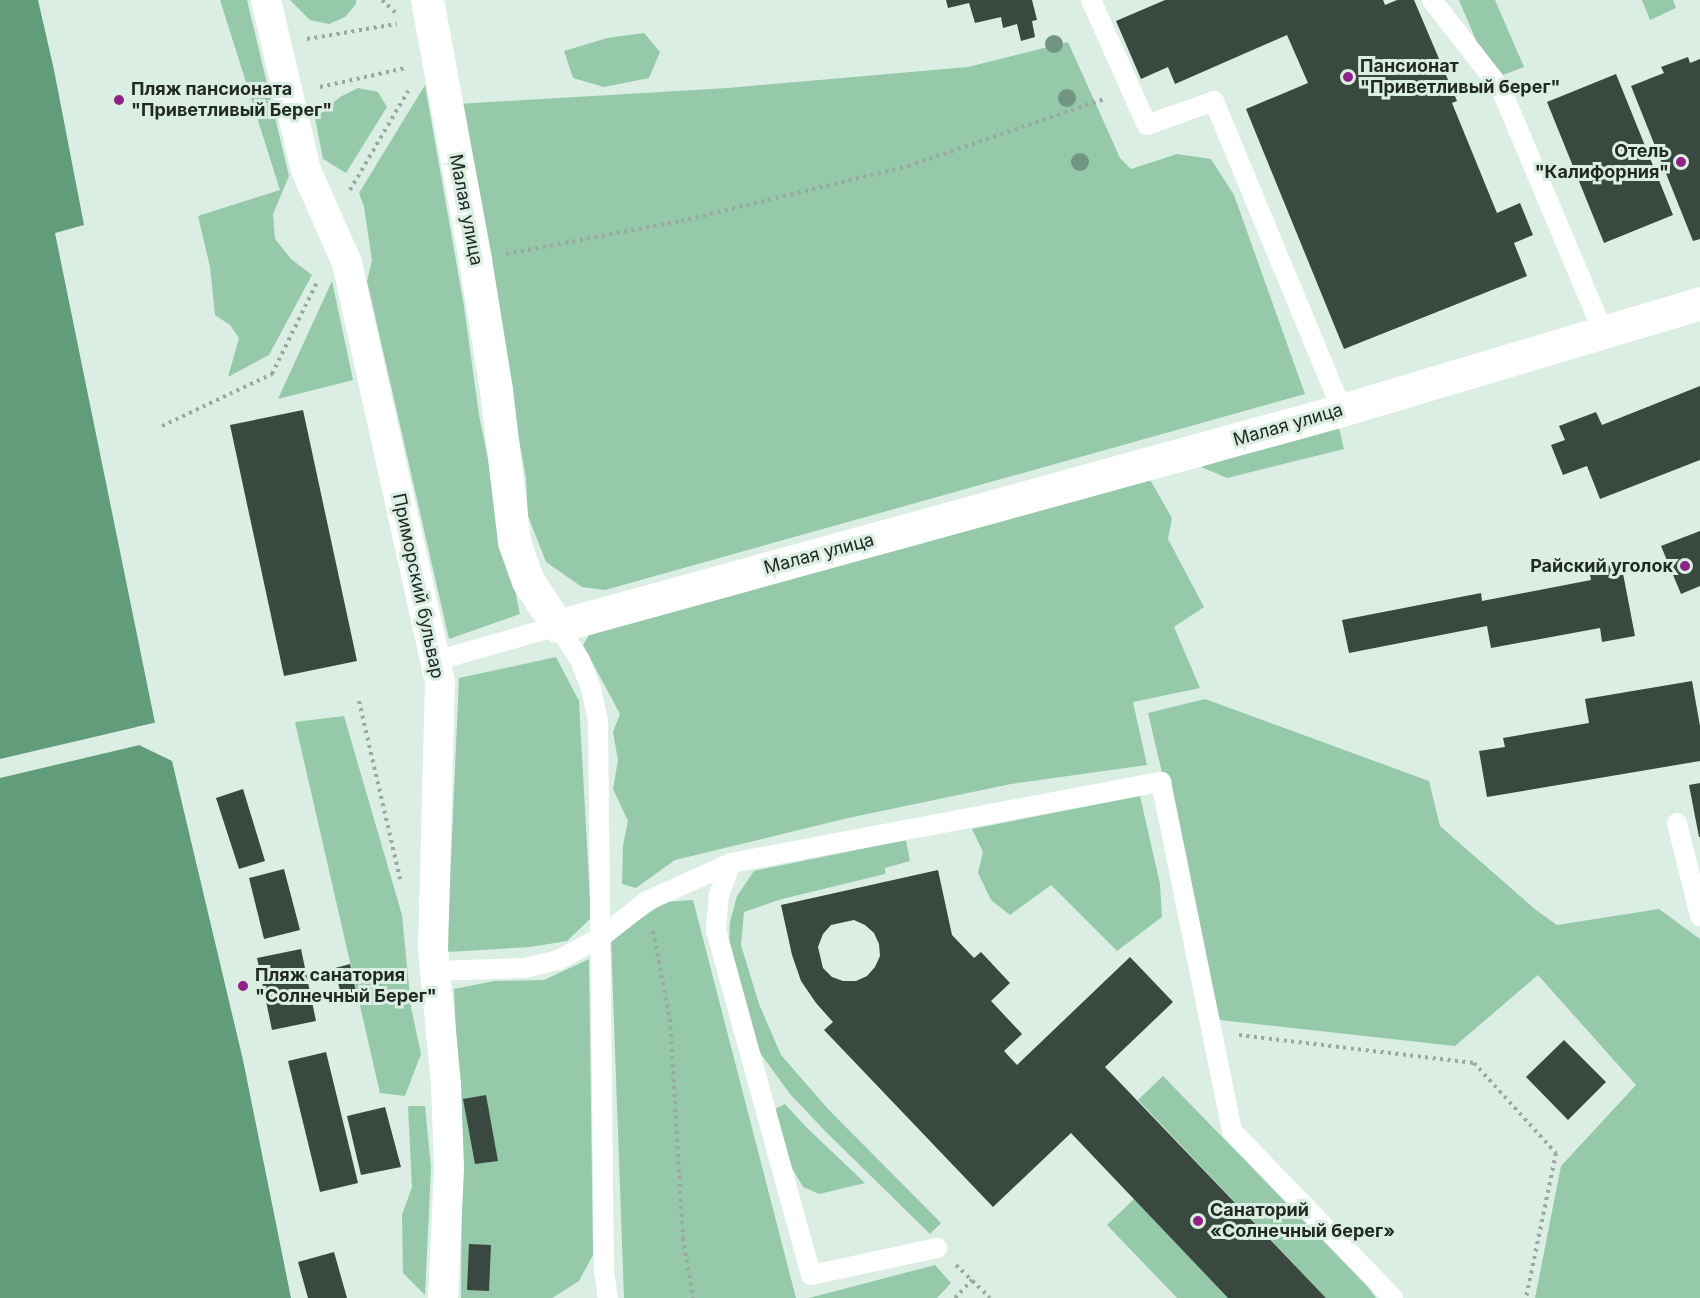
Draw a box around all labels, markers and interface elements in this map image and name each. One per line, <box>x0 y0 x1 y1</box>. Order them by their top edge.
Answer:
place label: Пансионат "Приветливый берег" <box>1360 56 1561 98</box>
marker: Пансионат "Приветливый берег" <box>1341 70 1355 84</box>
place label: Пляж пансионата "Приветливый Берег" <box>131 79 332 122</box>
marker: Пляж пансионата "Приветливый Берег" <box>112 93 126 107</box>
place label: Отель "Калифорния" <box>1535 141 1669 184</box>
street label: Малая улица <box>445 152 487 268</box>
marker: Отель "Калифорния" <box>1674 155 1688 169</box>
street label: Малая улица <box>1231 399 1345 451</box>
street label: Приморский бульвар <box>388 491 448 681</box>
street label: Малая улица <box>762 529 876 579</box>
place label: Райский уголок <box>1530 555 1673 577</box>
marker: Райский уголок <box>1678 559 1692 573</box>
place label: Пляж санатория "Солнечный Берег" <box>255 965 437 1008</box>
marker: Пляж санатория "Солнечный Берег" <box>236 979 250 993</box>
place label: Санаторий «Солнечный берег» <box>1210 1200 1395 1242</box>
marker: Санаторий «Солнечный берег» <box>1191 1214 1205 1228</box>

